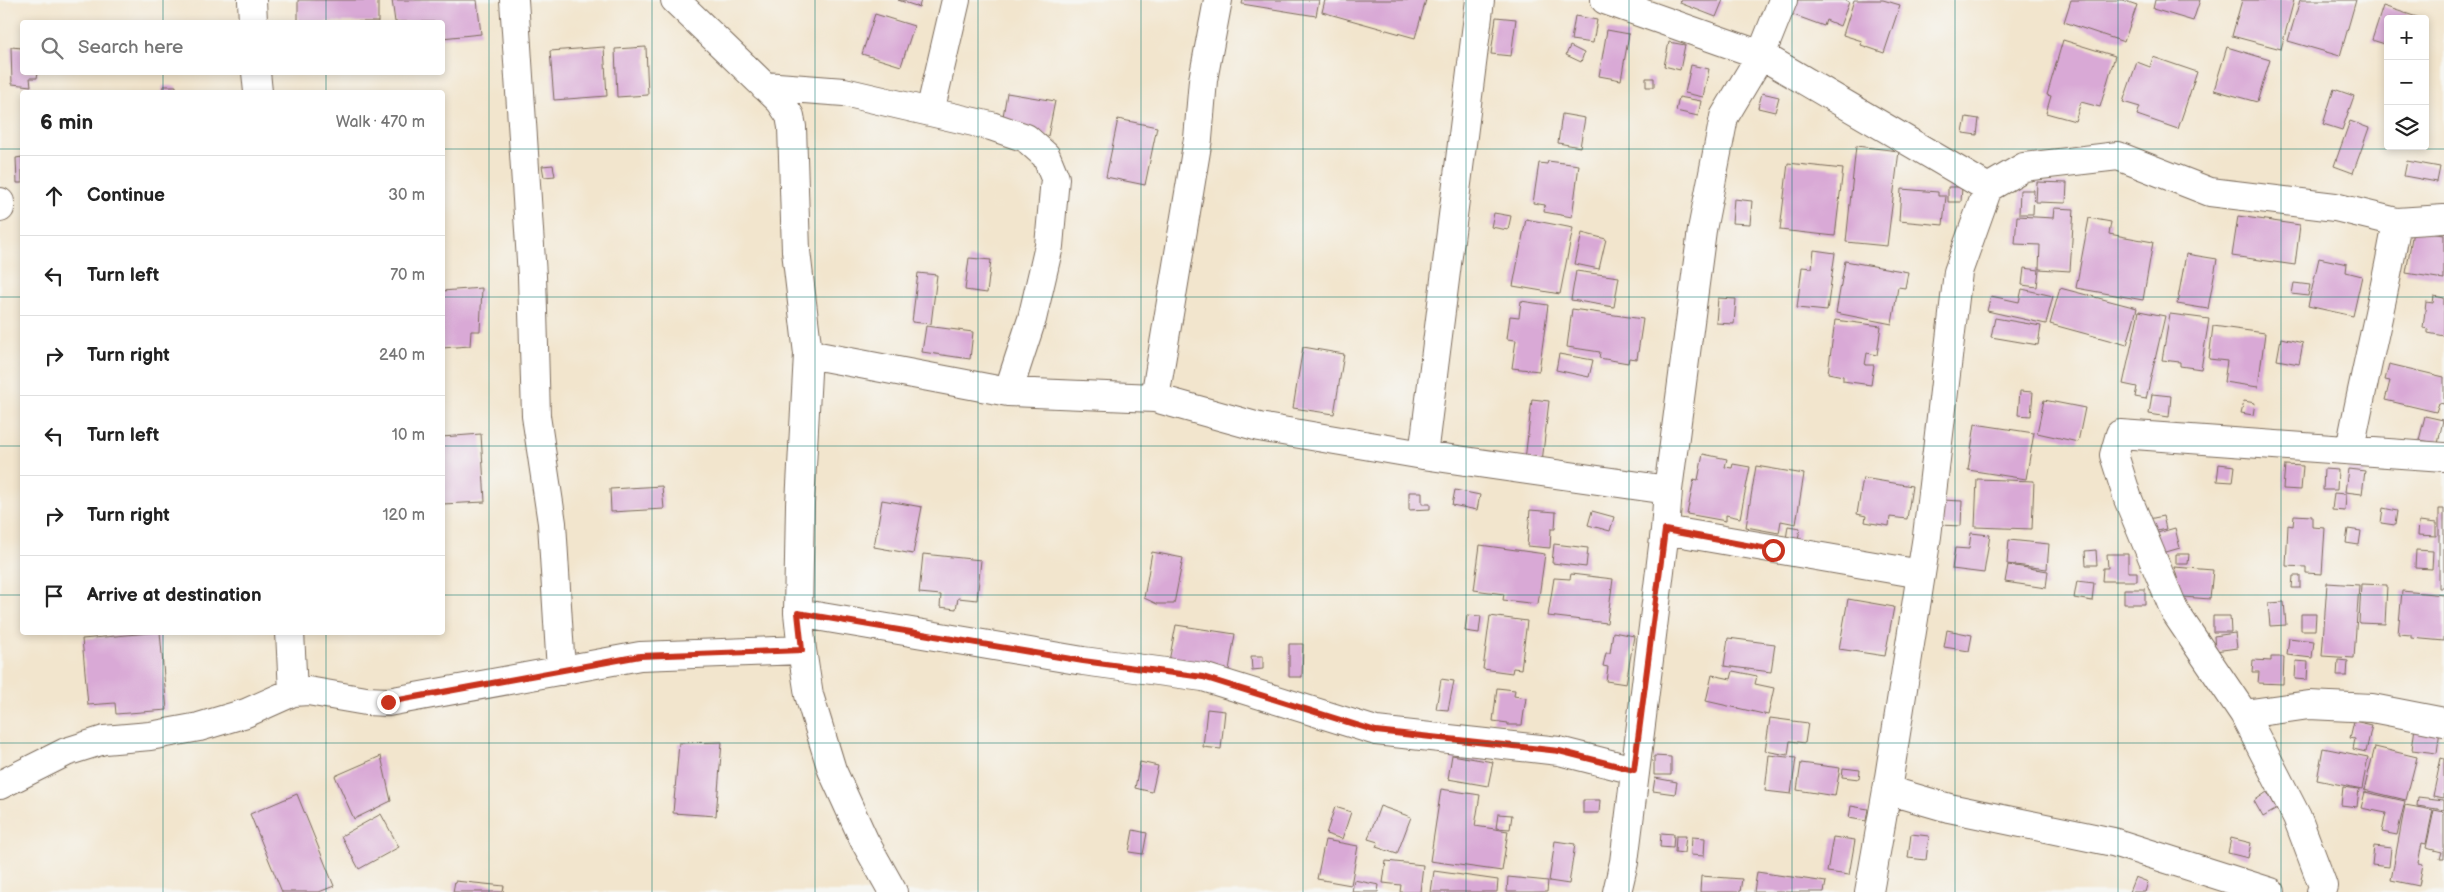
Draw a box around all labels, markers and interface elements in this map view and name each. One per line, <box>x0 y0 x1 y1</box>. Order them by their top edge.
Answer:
map controls <box>2384 15 2429 150</box>
button: + <box>2384 15 2429 60</box>
search box <box>20 20 445 75</box>
icon: search <box>38 34 66 62</box>
text: Search here <box>78 36 183 59</box>
button: − <box>2384 60 2429 105</box>
button: layers <box>2384 105 2429 150</box>
text: 6 min <box>40 110 93 135</box>
text: Walk · 470 m <box>336 113 425 132</box>
icon: ahead <box>40 182 68 210</box>
text: Continue <box>87 184 165 207</box>
text: 30 m <box>388 186 425 205</box>
icon: left <box>40 262 68 290</box>
text: Turn left <box>87 264 159 287</box>
text: 70 m <box>390 266 425 285</box>
icon: right <box>40 342 68 370</box>
text: Turn right <box>87 344 170 367</box>
text: 240 m <box>379 346 425 365</box>
icon: left <box>40 422 68 450</box>
text: Turn left <box>87 424 159 447</box>
text: 10 m <box>392 426 425 445</box>
icon: right <box>40 502 68 530</box>
text: Turn right <box>87 504 170 527</box>
text: 120 m <box>382 506 425 525</box>
route start <box>1762 539 1785 562</box>
icon: arrive <box>40 582 68 610</box>
text: Arrive at destination <box>87 584 262 607</box>
route end <box>377 691 400 714</box>

